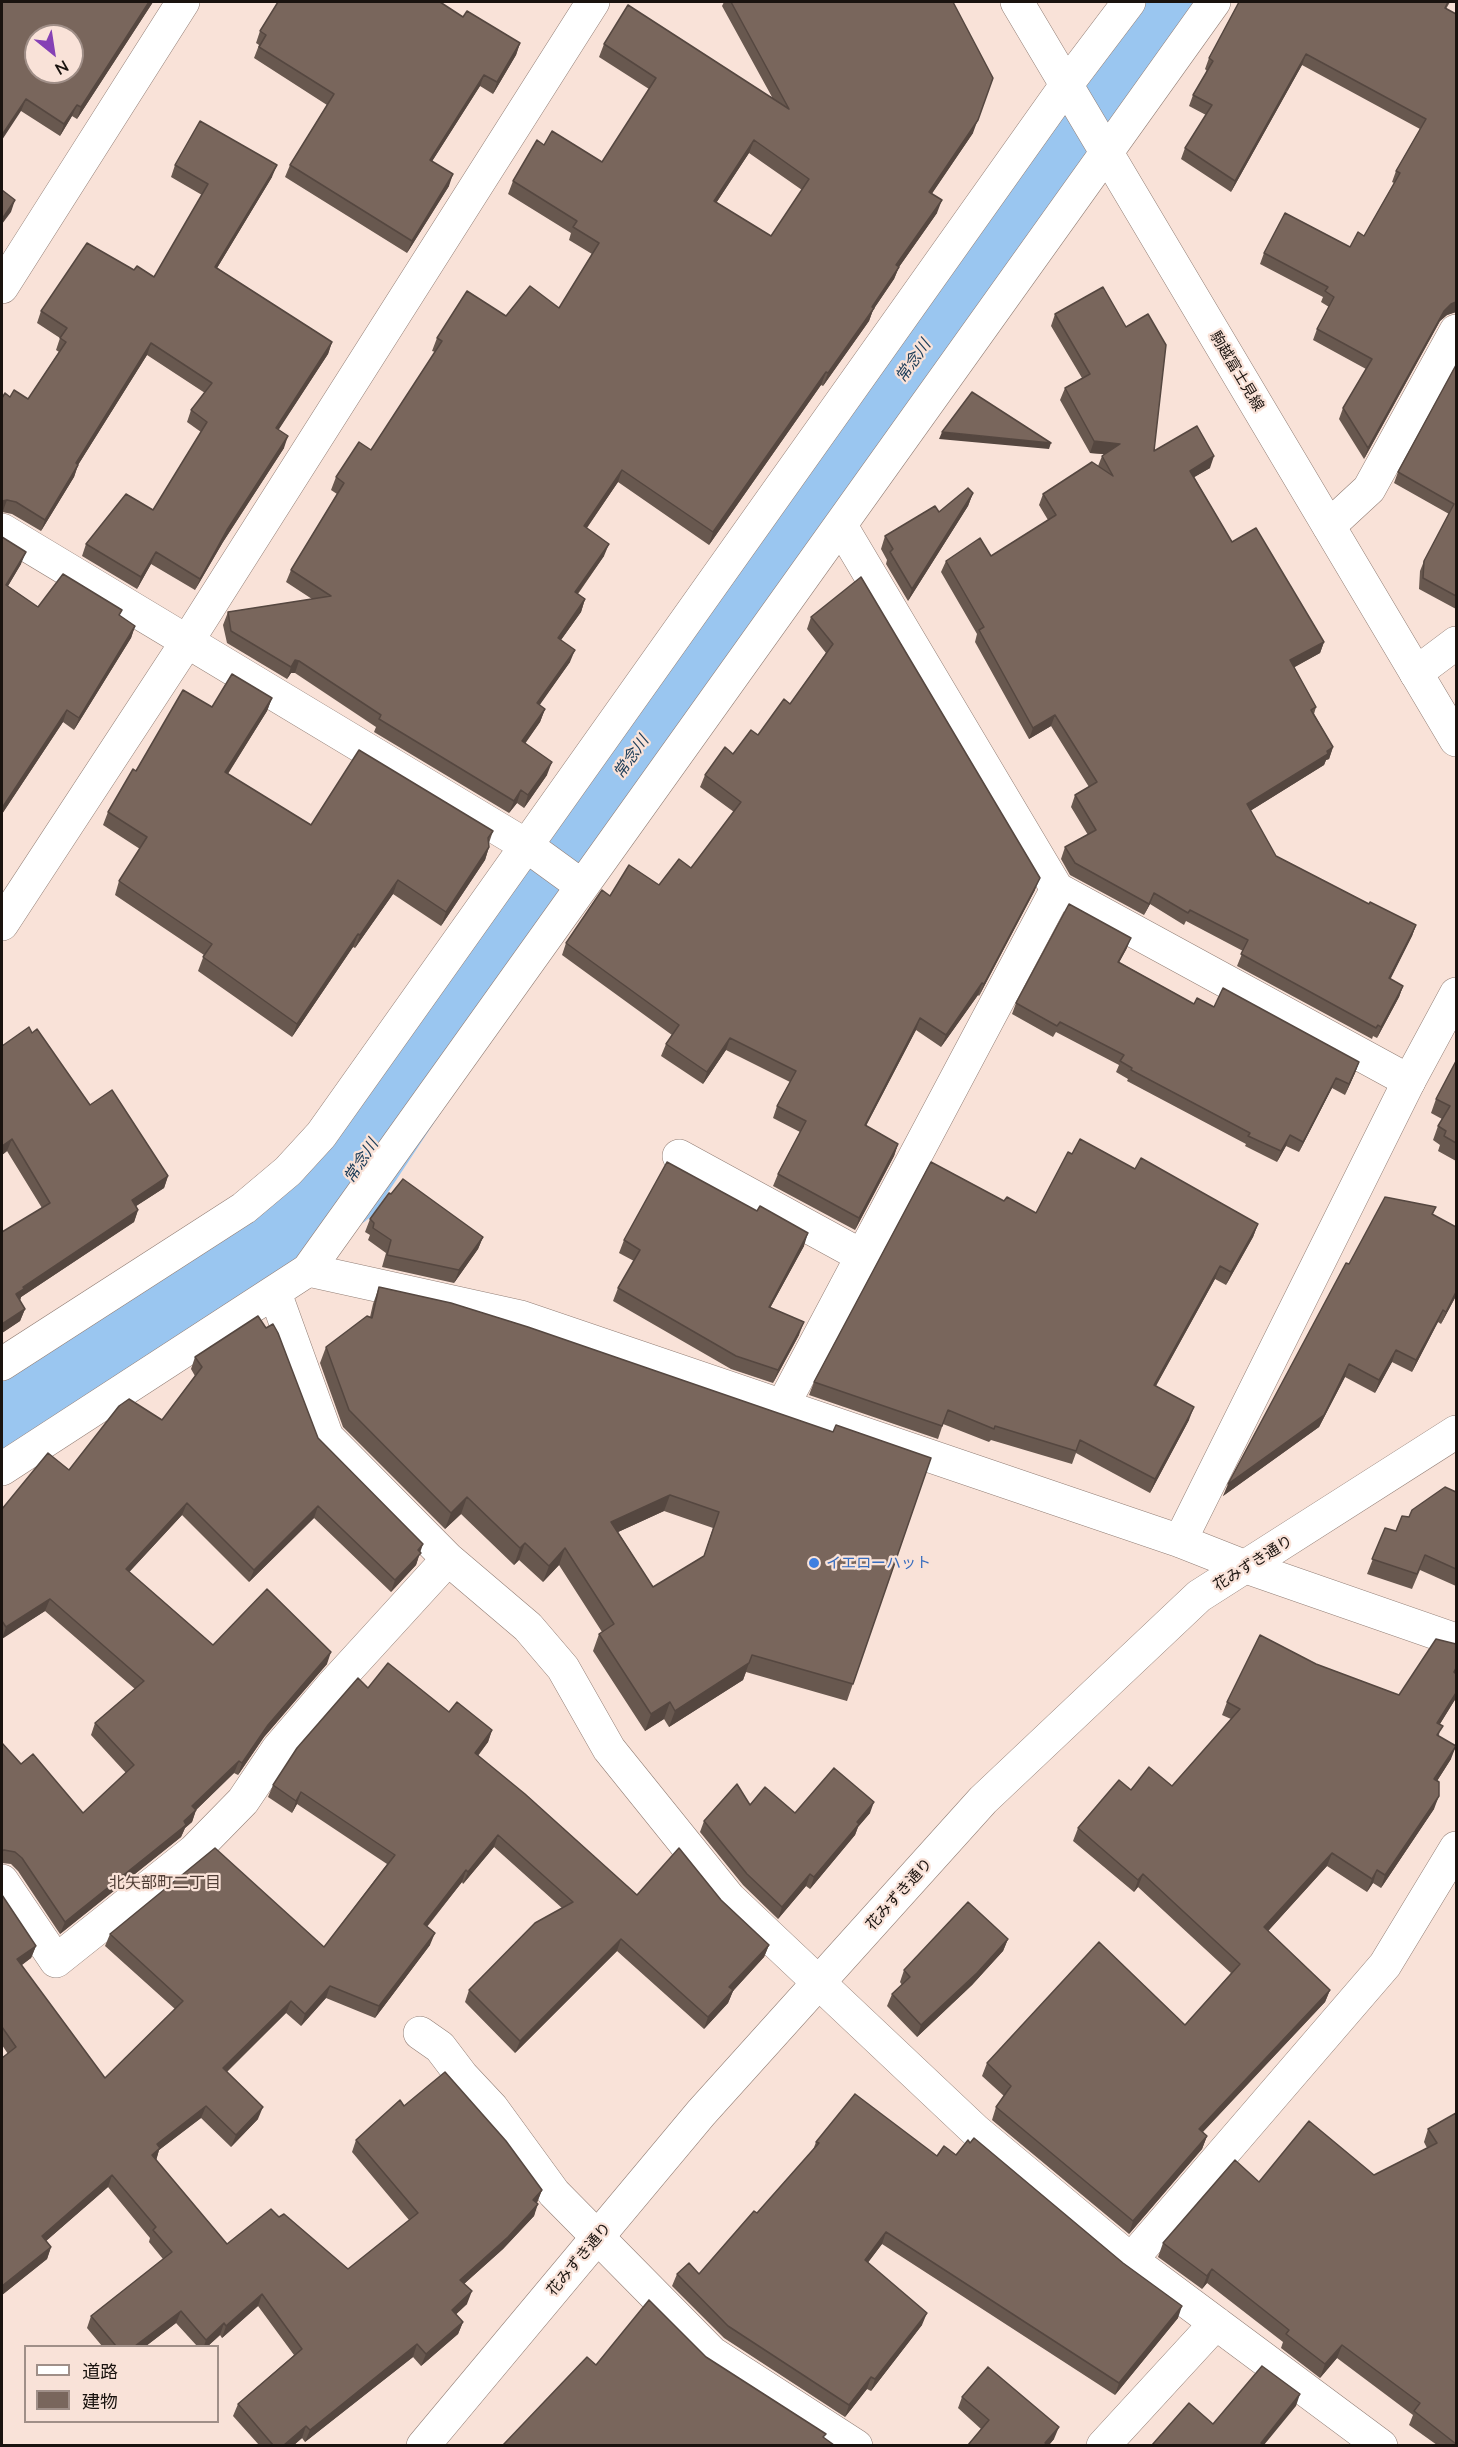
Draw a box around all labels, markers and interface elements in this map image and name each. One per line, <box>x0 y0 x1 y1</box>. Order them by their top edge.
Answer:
north arrow <box>24 24 84 84</box>
text: N <box>52 57 72 80</box>
street label: 駒越富士見線 <box>1206 328 1268 414</box>
water label: 常念川 <box>891 336 935 386</box>
water label: 常念川 <box>609 732 653 782</box>
water label: 常念川 <box>340 1136 382 1186</box>
street label: 花みずき通り <box>1210 1532 1296 1594</box>
place label: イエローハット <box>826 1554 931 1572</box>
marker: イエローハット <box>807 1556 821 1570</box>
street label: 花みずき通り <box>862 1855 936 1933</box>
district label: 北矢部町二丁目 <box>109 1873 221 1893</box>
street label: 花みずき通り <box>543 2219 615 2299</box>
legend <box>24 2345 219 2423</box>
text: 道路 <box>82 2360 118 2382</box>
text: 建物 <box>82 2390 118 2412</box>

